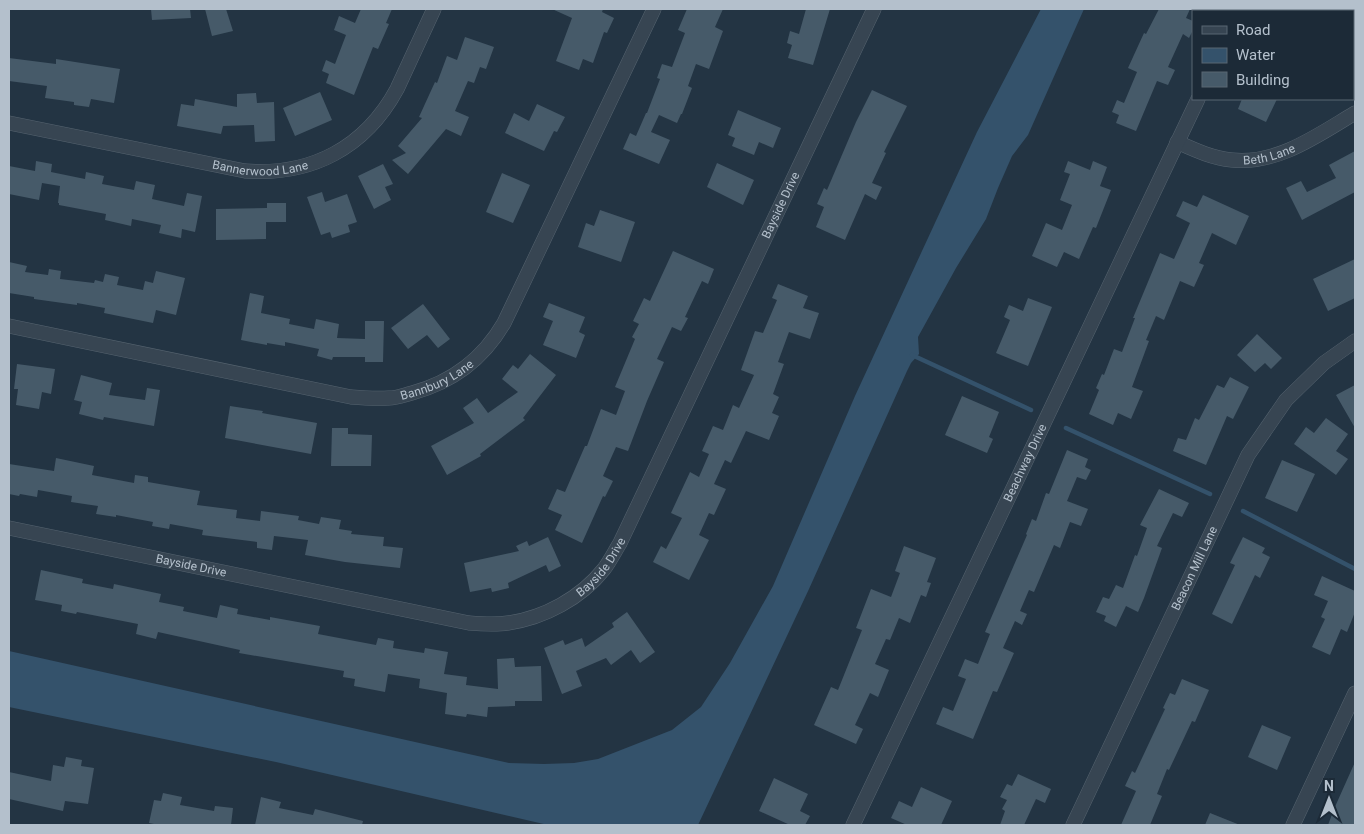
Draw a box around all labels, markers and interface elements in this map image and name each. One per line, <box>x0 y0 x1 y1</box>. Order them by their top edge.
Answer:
legend <box>1192 10 1354 100</box>
text: Road <box>1236 21 1270 39</box>
text: Water <box>1236 46 1275 64</box>
text: Building <box>1236 71 1290 89</box>
street label: Beth Lane <box>1243 141 1297 168</box>
street label: Bannerwood Lane <box>211 158 310 179</box>
street label: Bayside Drive <box>759 170 802 241</box>
street label: Bannbury Lane <box>399 357 476 403</box>
street label: Beachway Drive <box>1001 422 1050 504</box>
street label: Beacon Mill Lane <box>1169 524 1220 613</box>
street label: Bayside Drive <box>574 536 628 600</box>
street label: Bayside Drive <box>155 551 228 580</box>
north arrow <box>1304 774 1354 824</box>
text: N <box>1324 778 1334 794</box>

